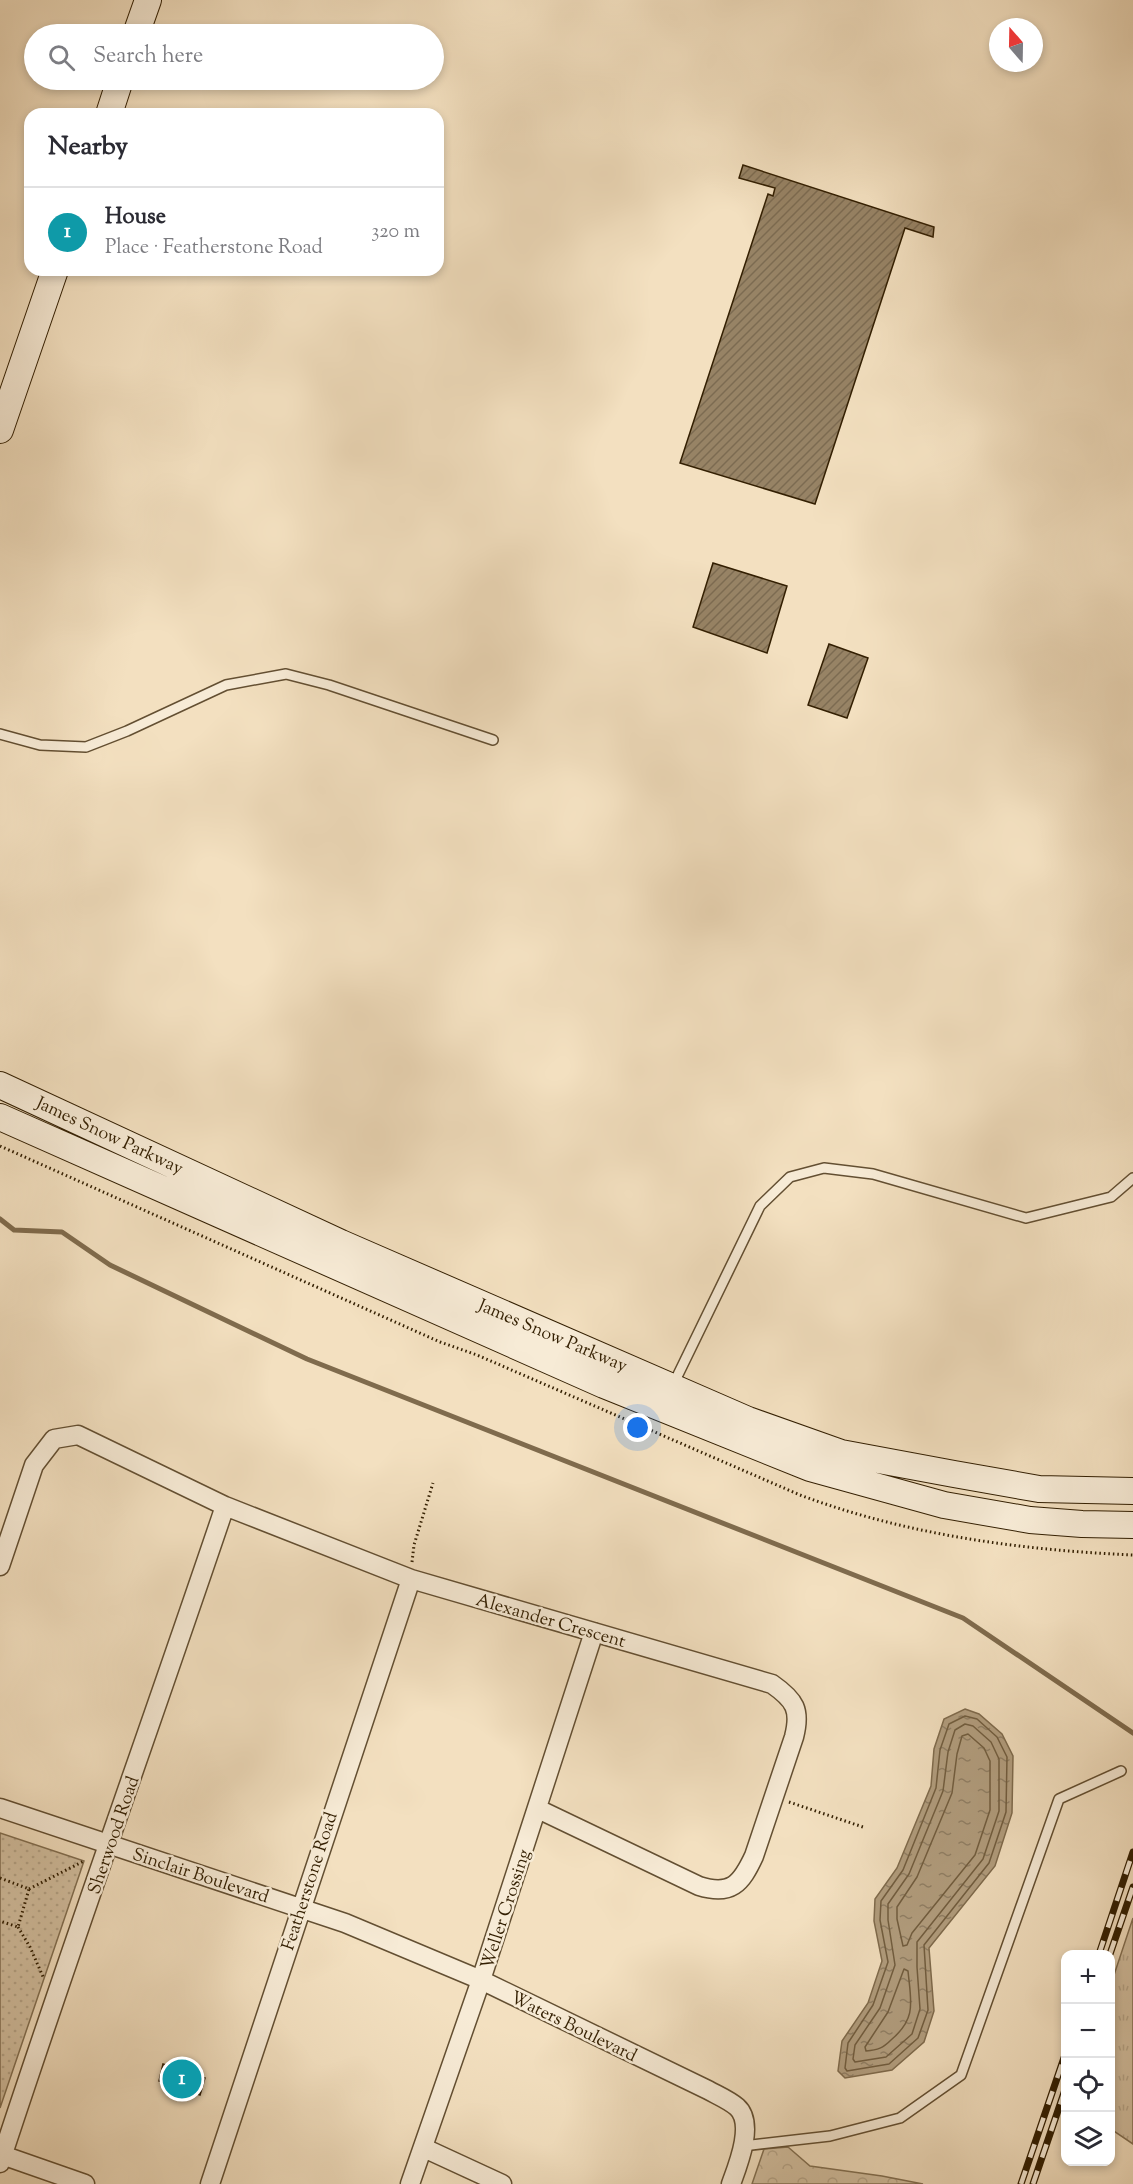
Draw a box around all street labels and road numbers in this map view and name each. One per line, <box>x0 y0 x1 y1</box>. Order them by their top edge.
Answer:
street label: James Snow Parkway <box>30 1091 187 1182</box>
street label: James Snow Parkway <box>473 1293 631 1380</box>
street label: Alexander Crescent <box>472 1588 628 1656</box>
street label: Sherwood Road <box>83 1773 147 1898</box>
street label: Featherstone Road <box>276 1809 346 1954</box>
street label: Sinclair Boulevard <box>129 1843 272 1911</box>
street label: Weller Crossing <box>475 1846 539 1973</box>
street label: Waters Boulevard <box>505 1986 641 2070</box>

